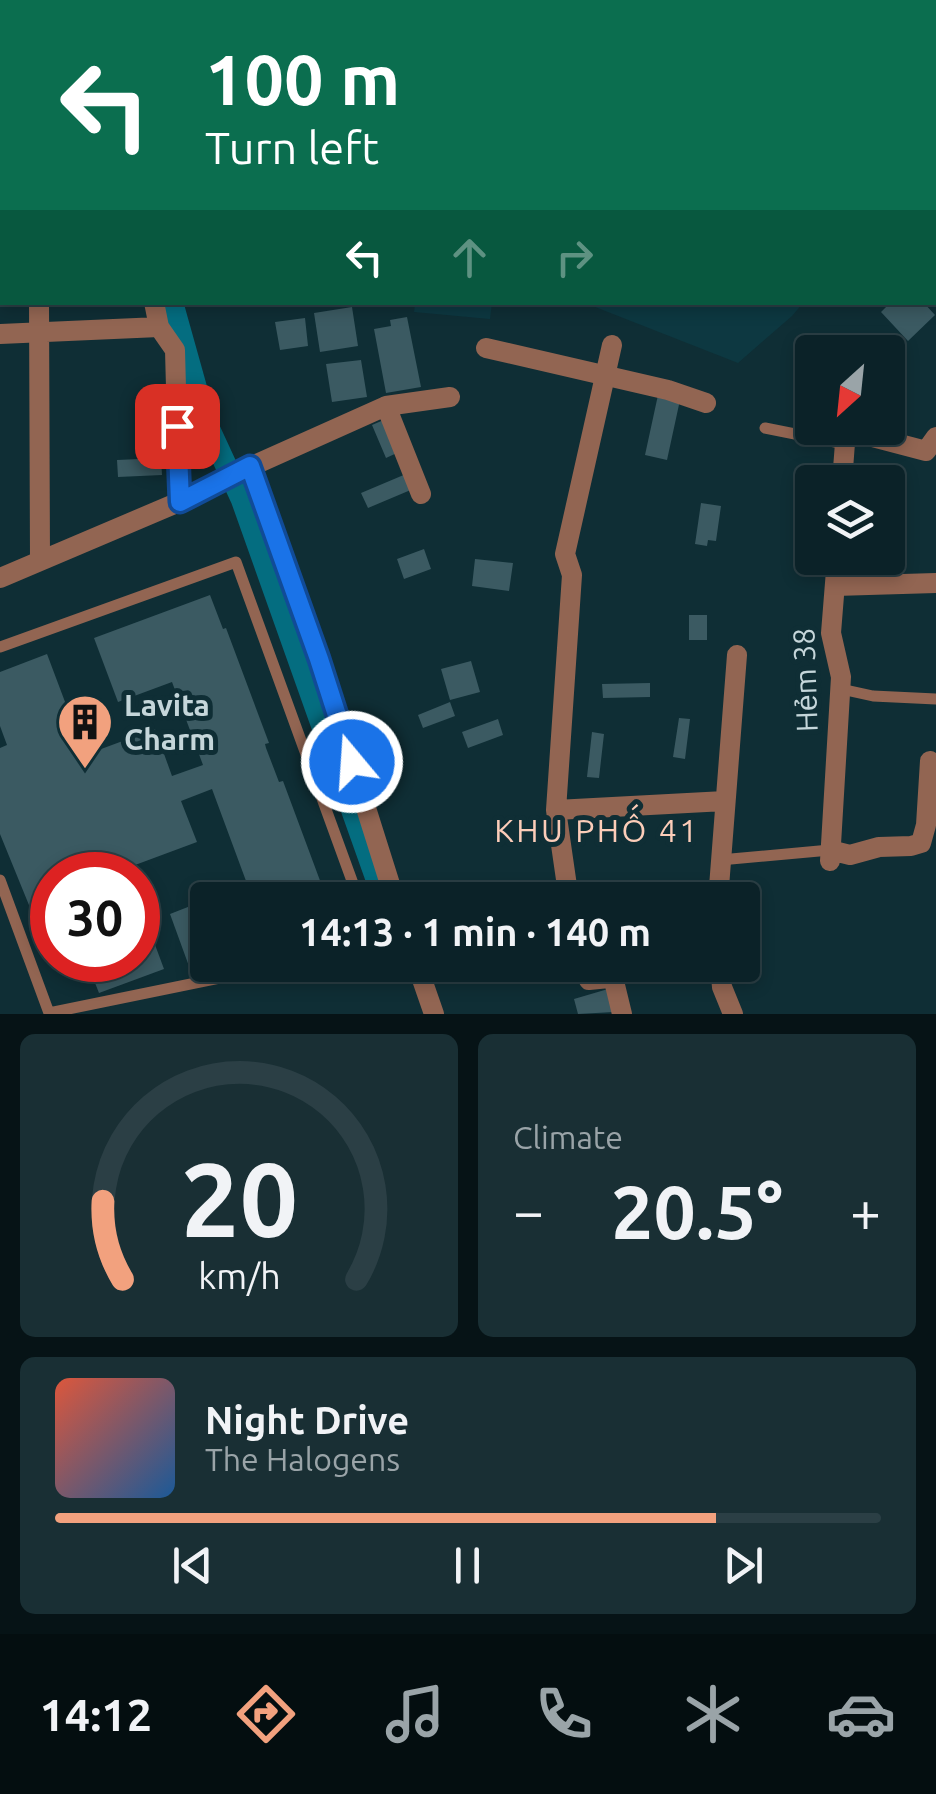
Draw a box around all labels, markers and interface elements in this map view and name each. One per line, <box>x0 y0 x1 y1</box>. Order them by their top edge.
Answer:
icon: left <box>40 40 170 170</box>
text: 100 m <box>205 40 400 118</box>
text: Turn left <box>205 122 379 173</box>
icon: left <box>337 230 392 285</box>
icon: ahead <box>442 230 497 285</box>
icon: right <box>547 230 602 285</box>
north arrow <box>795 335 905 445</box>
map controls <box>795 335 905 575</box>
pin <box>135 384 220 469</box>
icon: arrive <box>150 399 205 454</box>
button: layers <box>795 465 905 575</box>
street label: Hẻm 38 <box>786 627 824 733</box>
place label: Lavita Charm <box>124 688 215 756</box>
building icon: Lavita Charm <box>55 692 115 771</box>
position arrow <box>300 710 404 814</box>
district label: KHU PHỐ 41 <box>494 804 700 848</box>
speed limit sign: 30 <box>30 852 160 982</box>
text: 14:13 · 1 min · 140 m <box>299 911 651 953</box>
text: Climate <box>513 1119 623 1155</box>
text: 20 <box>180 1140 298 1257</box>
text: 20.5° <box>611 1169 783 1253</box>
text: − <box>513 1180 544 1241</box>
text: + <box>850 1180 881 1241</box>
text: km/h <box>198 1256 280 1296</box>
text: Night Drive <box>205 1399 409 1441</box>
text: The Halogens <box>205 1441 400 1477</box>
icon: previous <box>165 1538 220 1593</box>
icon: pause <box>440 1538 495 1593</box>
icon: next <box>716 1538 771 1593</box>
icon: directions <box>231 1679 301 1749</box>
icon: music <box>380 1679 450 1749</box>
icon: phone <box>529 1679 599 1749</box>
icon: climate <box>678 1679 748 1749</box>
icon: car <box>826 1679 896 1749</box>
text: 14:12 <box>39 1689 152 1740</box>

